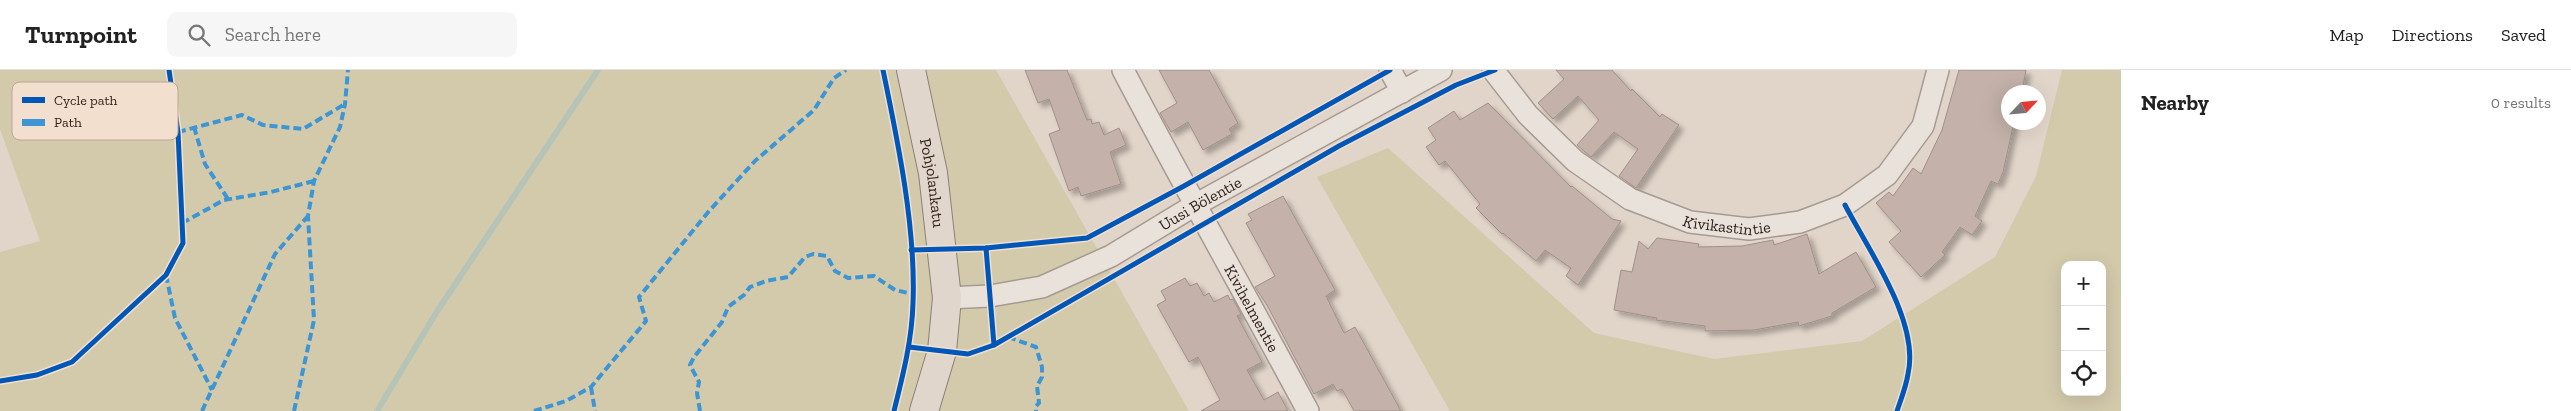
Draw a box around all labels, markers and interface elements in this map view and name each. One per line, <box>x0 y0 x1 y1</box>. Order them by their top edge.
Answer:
search box <box>167 12 517 57</box>
text: Turnpoint <box>25 20 137 49</box>
icon: search <box>185 21 213 49</box>
text: Search here <box>225 23 321 46</box>
text: Map <box>2329 24 2364 46</box>
text: Directions <box>2392 24 2473 46</box>
text: Saved <box>2501 24 2546 46</box>
legend <box>12 82 178 140</box>
north arrow <box>2001 85 2046 130</box>
text: Nearby <box>2141 90 2209 115</box>
text: Cycle path <box>54 92 118 109</box>
text: 0 results <box>2491 93 2551 112</box>
text: Path <box>54 114 82 131</box>
street label: Pohjolankatu <box>916 136 948 229</box>
street label: Uusi Bölentie <box>1155 172 1245 235</box>
street label: Kivikastintie <box>1680 211 1772 239</box>
map controls <box>2061 261 2106 396</box>
button: + <box>2061 261 2106 306</box>
street label: Kivihelmentie <box>1220 262 1283 355</box>
button: − <box>2061 306 2106 351</box>
button: locate <box>2061 351 2106 396</box>

